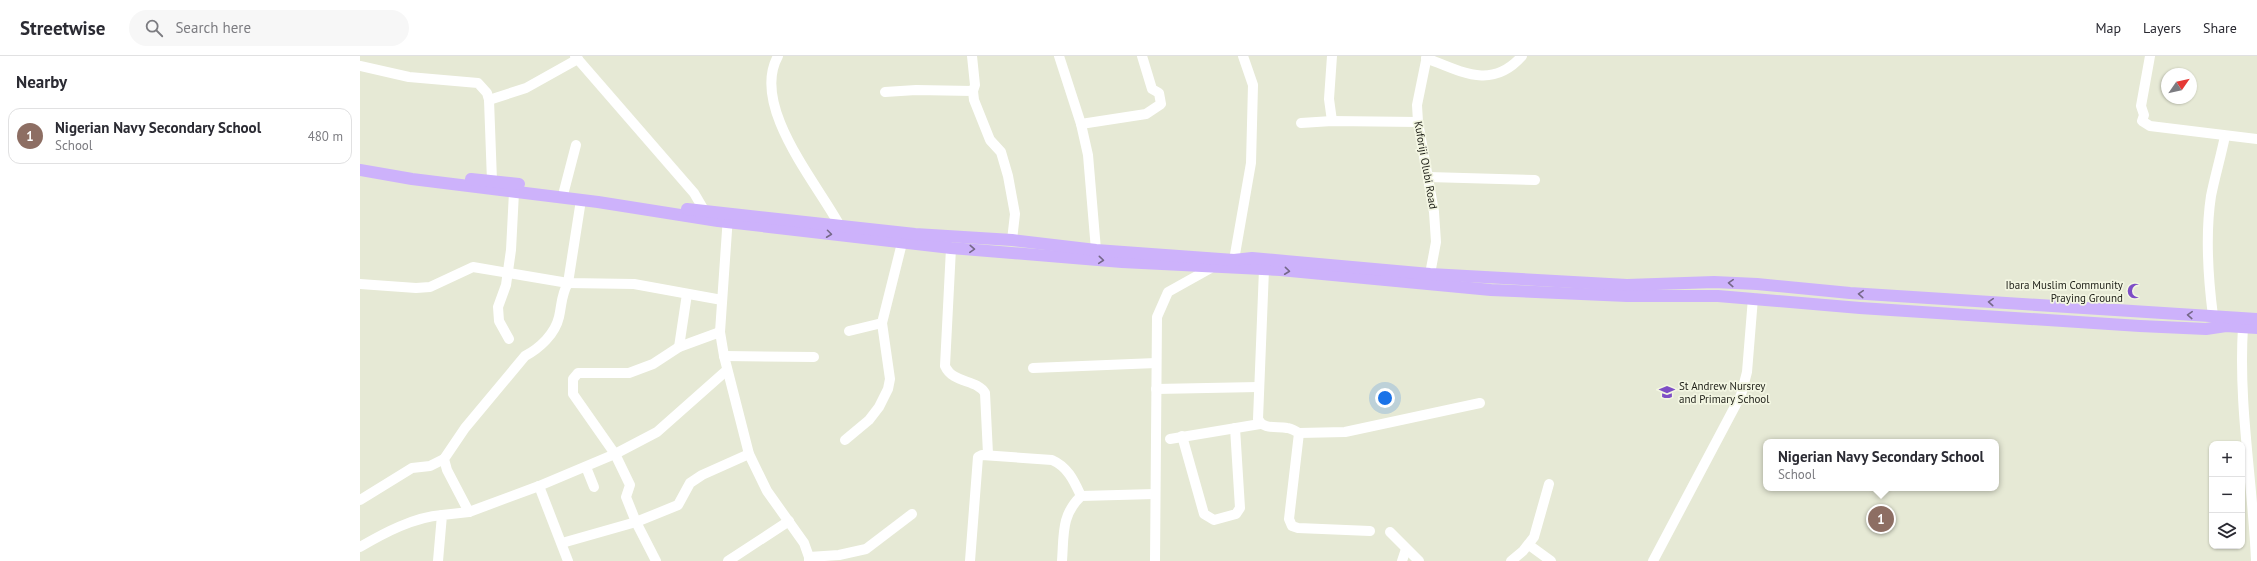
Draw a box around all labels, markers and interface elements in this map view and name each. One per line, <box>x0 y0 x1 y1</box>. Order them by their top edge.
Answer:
search box <box>129 10 409 46</box>
text: Streetwise <box>20 16 105 40</box>
icon: search <box>143 17 165 39</box>
text: Search here <box>175 18 251 37</box>
text: Map <box>2095 19 2121 37</box>
text: Layers <box>2143 19 2181 37</box>
text: Share <box>2203 19 2237 37</box>
north arrow <box>2161 68 2197 104</box>
text: Nearby <box>16 71 67 93</box>
text: Nigerian Navy Secondary School <box>55 118 261 137</box>
street label: Kuforiji Olubi Road <box>1411 120 1441 210</box>
text: 1 <box>26 128 34 145</box>
text: 480 m <box>308 128 343 145</box>
text: School <box>55 137 93 154</box>
one-way arrow <box>826 229 832 238</box>
one-way arrow <box>969 245 975 254</box>
one-way arrow <box>1098 255 1104 264</box>
one-way arrow <box>1284 266 1290 275</box>
place label: Ibara Muslim Community Praying Ground <box>2006 278 2124 305</box>
one-way arrow <box>1728 279 1734 287</box>
mosque icon: Ibara Muslim Community Praying Ground <box>2126 282 2144 300</box>
one-way arrow <box>1858 290 1864 298</box>
one-way arrow <box>1988 298 1994 307</box>
one-way arrow <box>2187 310 2193 319</box>
place label: St Andrew Nursrey and Primary School <box>1679 379 1770 406</box>
school or university icon: St Andrew Nursrey and Primary School <box>1658 383 1676 401</box>
your location <box>1375 388 1395 408</box>
popup <box>1763 439 1999 491</box>
map controls <box>2209 441 2245 549</box>
button: + <box>2209 441 2245 477</box>
text: Nigerian Navy Secondary School <box>1778 447 1984 466</box>
text: School <box>1778 466 1816 483</box>
button: − <box>2209 477 2245 513</box>
pin: 1 <box>1868 504 1894 534</box>
button: layers <box>2209 513 2245 549</box>

